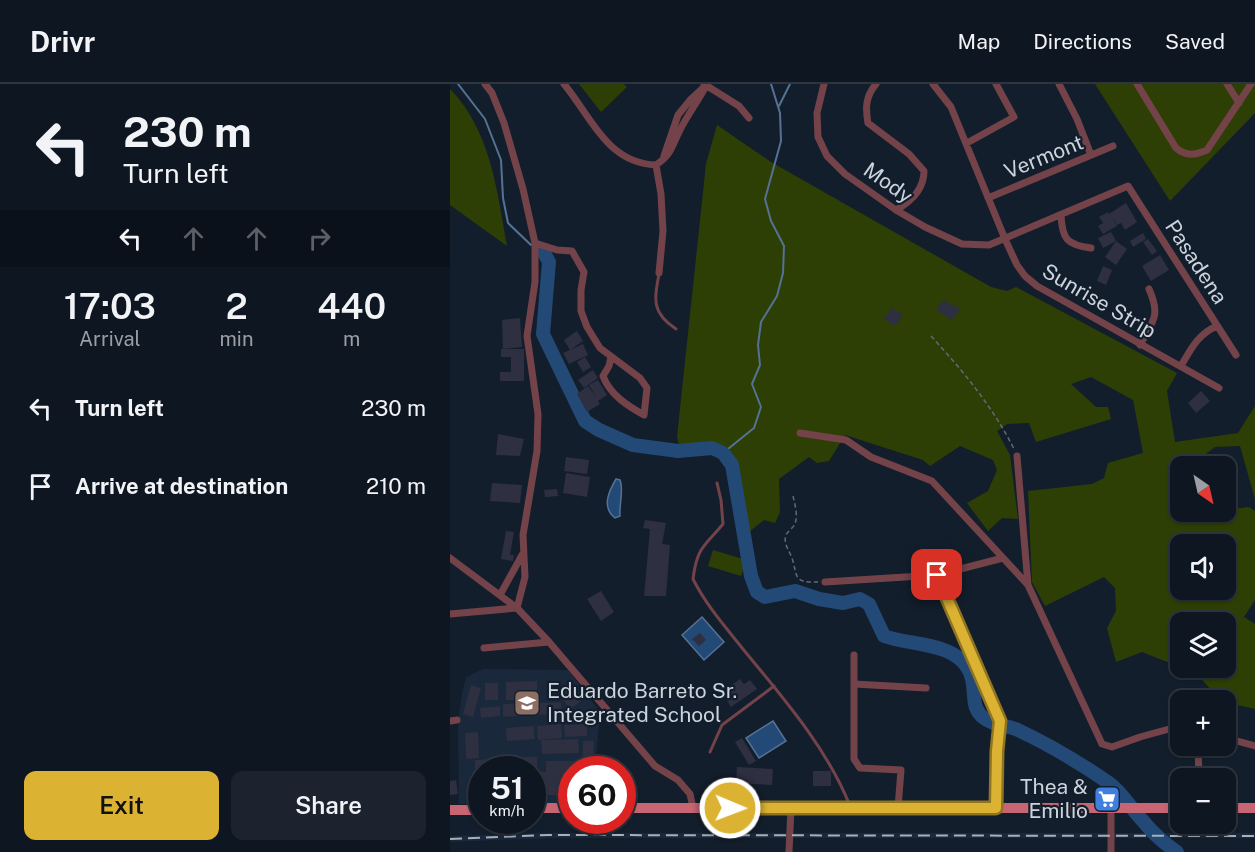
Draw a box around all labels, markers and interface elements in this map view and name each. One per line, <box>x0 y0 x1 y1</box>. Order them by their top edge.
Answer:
text: Drivr <box>30 25 95 58</box>
text: Map <box>958 29 1000 54</box>
text: Directions <box>1033 29 1132 54</box>
text: Saved <box>1165 29 1225 54</box>
text: 230 m <box>123 107 252 156</box>
icon: left <box>24 108 102 186</box>
street label: Vermont <box>1001 129 1087 184</box>
text: Turn left <box>123 157 229 189</box>
street label: Mody <box>859 157 918 208</box>
street label: Pasadena <box>1160 215 1233 308</box>
icon: left <box>114 222 147 255</box>
icon: ahead <box>177 222 210 255</box>
icon: ahead <box>240 222 273 255</box>
icon: right <box>303 222 336 255</box>
street label: Sunrise Strip <box>1038 258 1161 343</box>
text: 17:03 <box>64 285 156 327</box>
text: 2 <box>225 285 248 327</box>
text: 440 <box>317 285 386 327</box>
text: Arrival <box>79 327 141 351</box>
text: min <box>220 327 253 351</box>
text: m <box>343 327 360 351</box>
icon: left <box>24 392 57 425</box>
text: Turn left <box>75 395 164 421</box>
text: 230 m <box>361 395 426 421</box>
north arrow <box>1170 456 1236 522</box>
map controls <box>1170 456 1236 834</box>
icon: arrive <box>24 470 57 503</box>
text: Arrive at destination <box>75 473 288 499</box>
text: 210 m <box>366 473 426 499</box>
button: sound <box>1170 534 1236 600</box>
pin <box>911 549 962 600</box>
icon: arrive <box>920 558 953 591</box>
button: layers <box>1170 612 1236 678</box>
place label: Eduardo Barreto Sr. Integrated School <box>547 678 737 727</box>
school or university icon: Eduardo Barreto Sr. Integrated School <box>512 688 542 718</box>
button: + <box>1170 690 1236 756</box>
speed limit sign: 60 <box>558 756 636 834</box>
button: − <box>1170 768 1236 834</box>
text: 51 <box>490 770 524 806</box>
button: Exit <box>24 771 219 840</box>
button: Share <box>231 771 426 840</box>
place label: Thea & Emilio <box>1020 774 1088 823</box>
position arrow <box>698 776 762 840</box>
supermarket icon: Thea & Emilio <box>1092 784 1122 814</box>
text: km/h <box>489 802 525 819</box>

